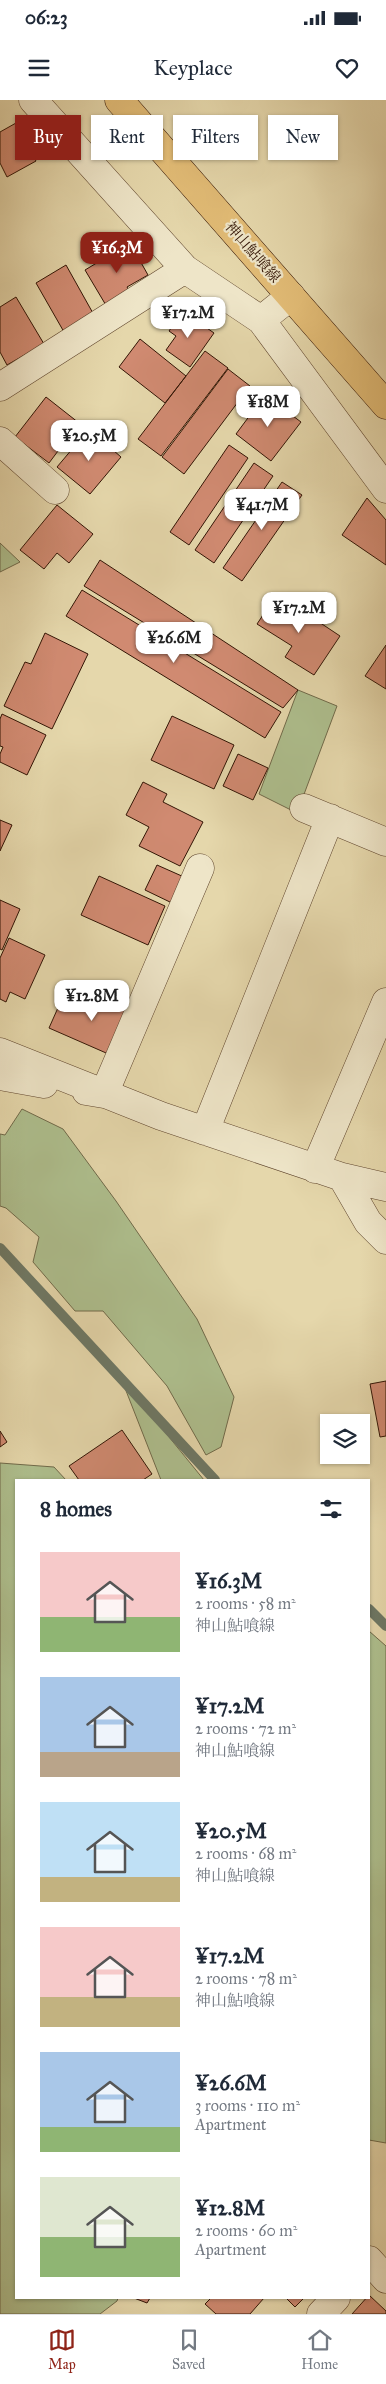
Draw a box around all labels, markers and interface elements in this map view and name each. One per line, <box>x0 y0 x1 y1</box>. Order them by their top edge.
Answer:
text: 06:23 <box>25 6 68 29</box>
icon: menu <box>25 54 53 82</box>
text: Keyplace <box>153 54 233 81</box>
icon: heart <box>333 54 361 82</box>
chip: Buy <box>15 115 81 160</box>
chip: Rent <box>91 115 163 160</box>
chip: Filters <box>173 115 258 160</box>
chip: New <box>268 115 338 160</box>
street label: 神山鮎喰線 <box>222 218 284 286</box>
pin: ¥16.3M <box>76 232 158 274</box>
text: ¥16.3M <box>91 238 143 257</box>
pin: ¥17.2M <box>147 296 229 339</box>
text: ¥17.2M <box>162 303 214 322</box>
pin: ¥18M <box>238 386 298 428</box>
text: ¥18M <box>247 392 289 411</box>
pin: ¥20.5M <box>48 420 130 462</box>
text: ¥20.5M <box>62 426 116 445</box>
pin: ¥41.7M <box>221 488 303 531</box>
text: ¥41.7M <box>235 495 289 514</box>
pin: ¥17.2M <box>258 592 340 634</box>
text: ¥17.2M <box>273 598 325 617</box>
pin: ¥26.6M <box>133 622 215 664</box>
text: ¥26.6M <box>147 628 201 647</box>
pin: ¥12.8M <box>51 980 133 1022</box>
text: ¥12.8M <box>65 986 119 1005</box>
map controls <box>320 1414 370 1464</box>
button: layers <box>320 1414 370 1464</box>
icon: filters <box>317 1495 345 1523</box>
text: 8 homes <box>40 1496 112 1522</box>
text: ¥16.3M <box>195 1568 262 1594</box>
icon: home <box>80 1572 140 1632</box>
text: 2 rooms · 58 m² <box>195 1594 296 1613</box>
text: 神山鮎喰線 <box>195 1616 275 1635</box>
text: ¥17.2M <box>195 1693 264 1719</box>
icon: home <box>80 1697 140 1757</box>
text: 2 rooms · 72 m² <box>195 1719 296 1738</box>
text: 神山鮎喰線 <box>195 1741 275 1760</box>
text: ¥20.5M <box>195 1818 267 1844</box>
icon: home <box>80 1822 140 1882</box>
text: 2 rooms · 68 m² <box>195 1844 296 1863</box>
text: 神山鮎喰線 <box>195 1866 275 1885</box>
text: ¥17.2M <box>195 1943 264 1969</box>
icon: home <box>80 1947 140 2007</box>
text: 2 rooms · 78 m² <box>195 1969 297 1988</box>
text: 神山鮎喰線 <box>195 1991 275 2010</box>
text: ¥26.6M <box>195 2070 267 2096</box>
icon: home <box>80 2072 140 2132</box>
text: 3 rooms · 110 m² <box>195 2096 300 2115</box>
text: Apartment <box>195 2115 267 2134</box>
text: ¥12.8M <box>195 2195 265 2221</box>
icon: home <box>80 2197 140 2257</box>
text: 2 rooms · 60 m² <box>195 2221 297 2240</box>
text: Apartment <box>195 2240 267 2259</box>
tab: Map <box>48 2326 76 2373</box>
tab: Saved <box>172 2326 205 2373</box>
tab: Home <box>301 2326 338 2373</box>

